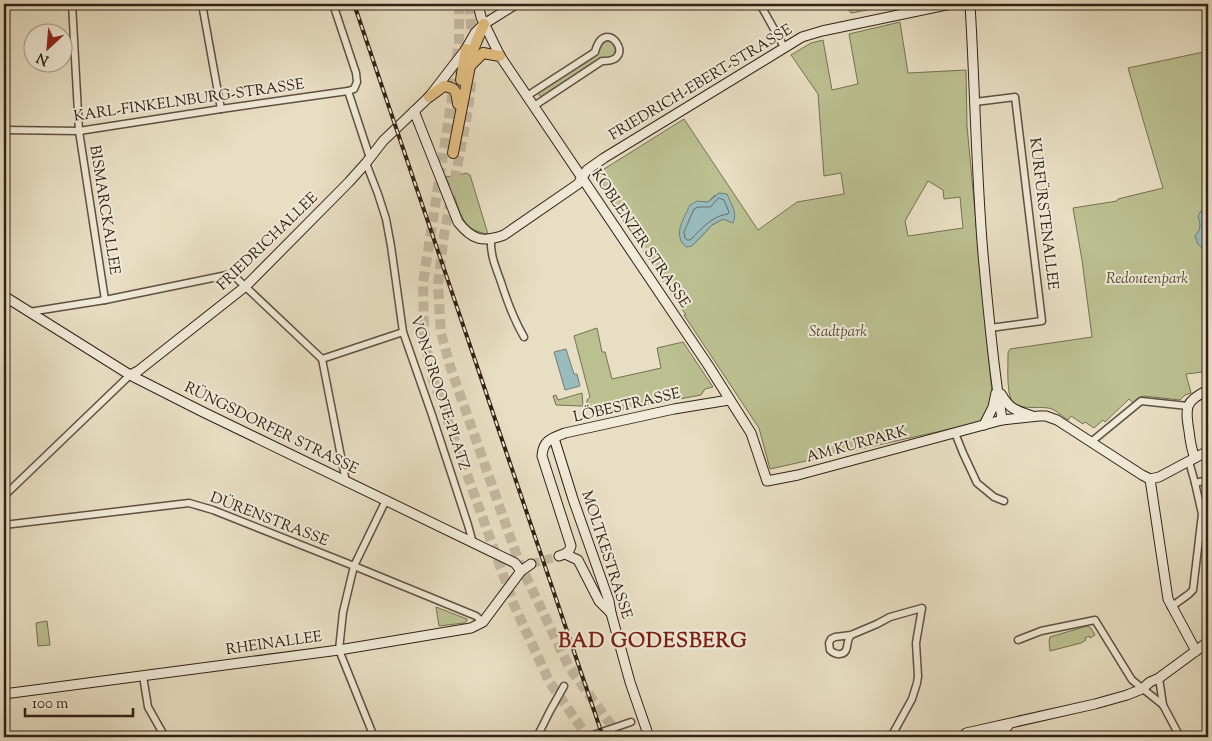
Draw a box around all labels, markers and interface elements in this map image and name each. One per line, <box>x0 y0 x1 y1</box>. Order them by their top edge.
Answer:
street label: FRIEDRICH-EBERT-STRASSE <box>606 20 796 146</box>
north arrow <box>22 22 72 72</box>
text: N <box>34 46 53 69</box>
street label: KARL-FINKELNBURG-STRASSE <box>72 74 306 128</box>
street label: KURFÜRSTENALLEE <box>1023 136 1064 291</box>
street label: BISMARCKALLEE <box>83 144 125 276</box>
street label: KOBLENZER STRASSE <box>586 165 694 313</box>
street label: FRIEDRICHALLEE <box>213 188 323 296</box>
park label: Redoutenpark <box>1106 269 1188 290</box>
street label: VON-GROOTE-PLATZ <box>404 313 474 474</box>
park label: Stadtpark <box>809 322 867 343</box>
street label: RÜNGSDORFER STRASSE <box>180 377 362 480</box>
street label: LÖBESTRASSE <box>571 382 683 429</box>
street label: AM KURPARK <box>804 421 910 469</box>
street label: DÜRENSTRASSE <box>207 487 331 552</box>
street label: MOLTKESTRASSE <box>575 488 637 622</box>
street label: RHEINALLEE <box>225 627 323 661</box>
district label: BAD GODESBERG <box>558 628 748 657</box>
scale bar <box>25 686 132 718</box>
text: 100 m <box>32 694 69 715</box>

